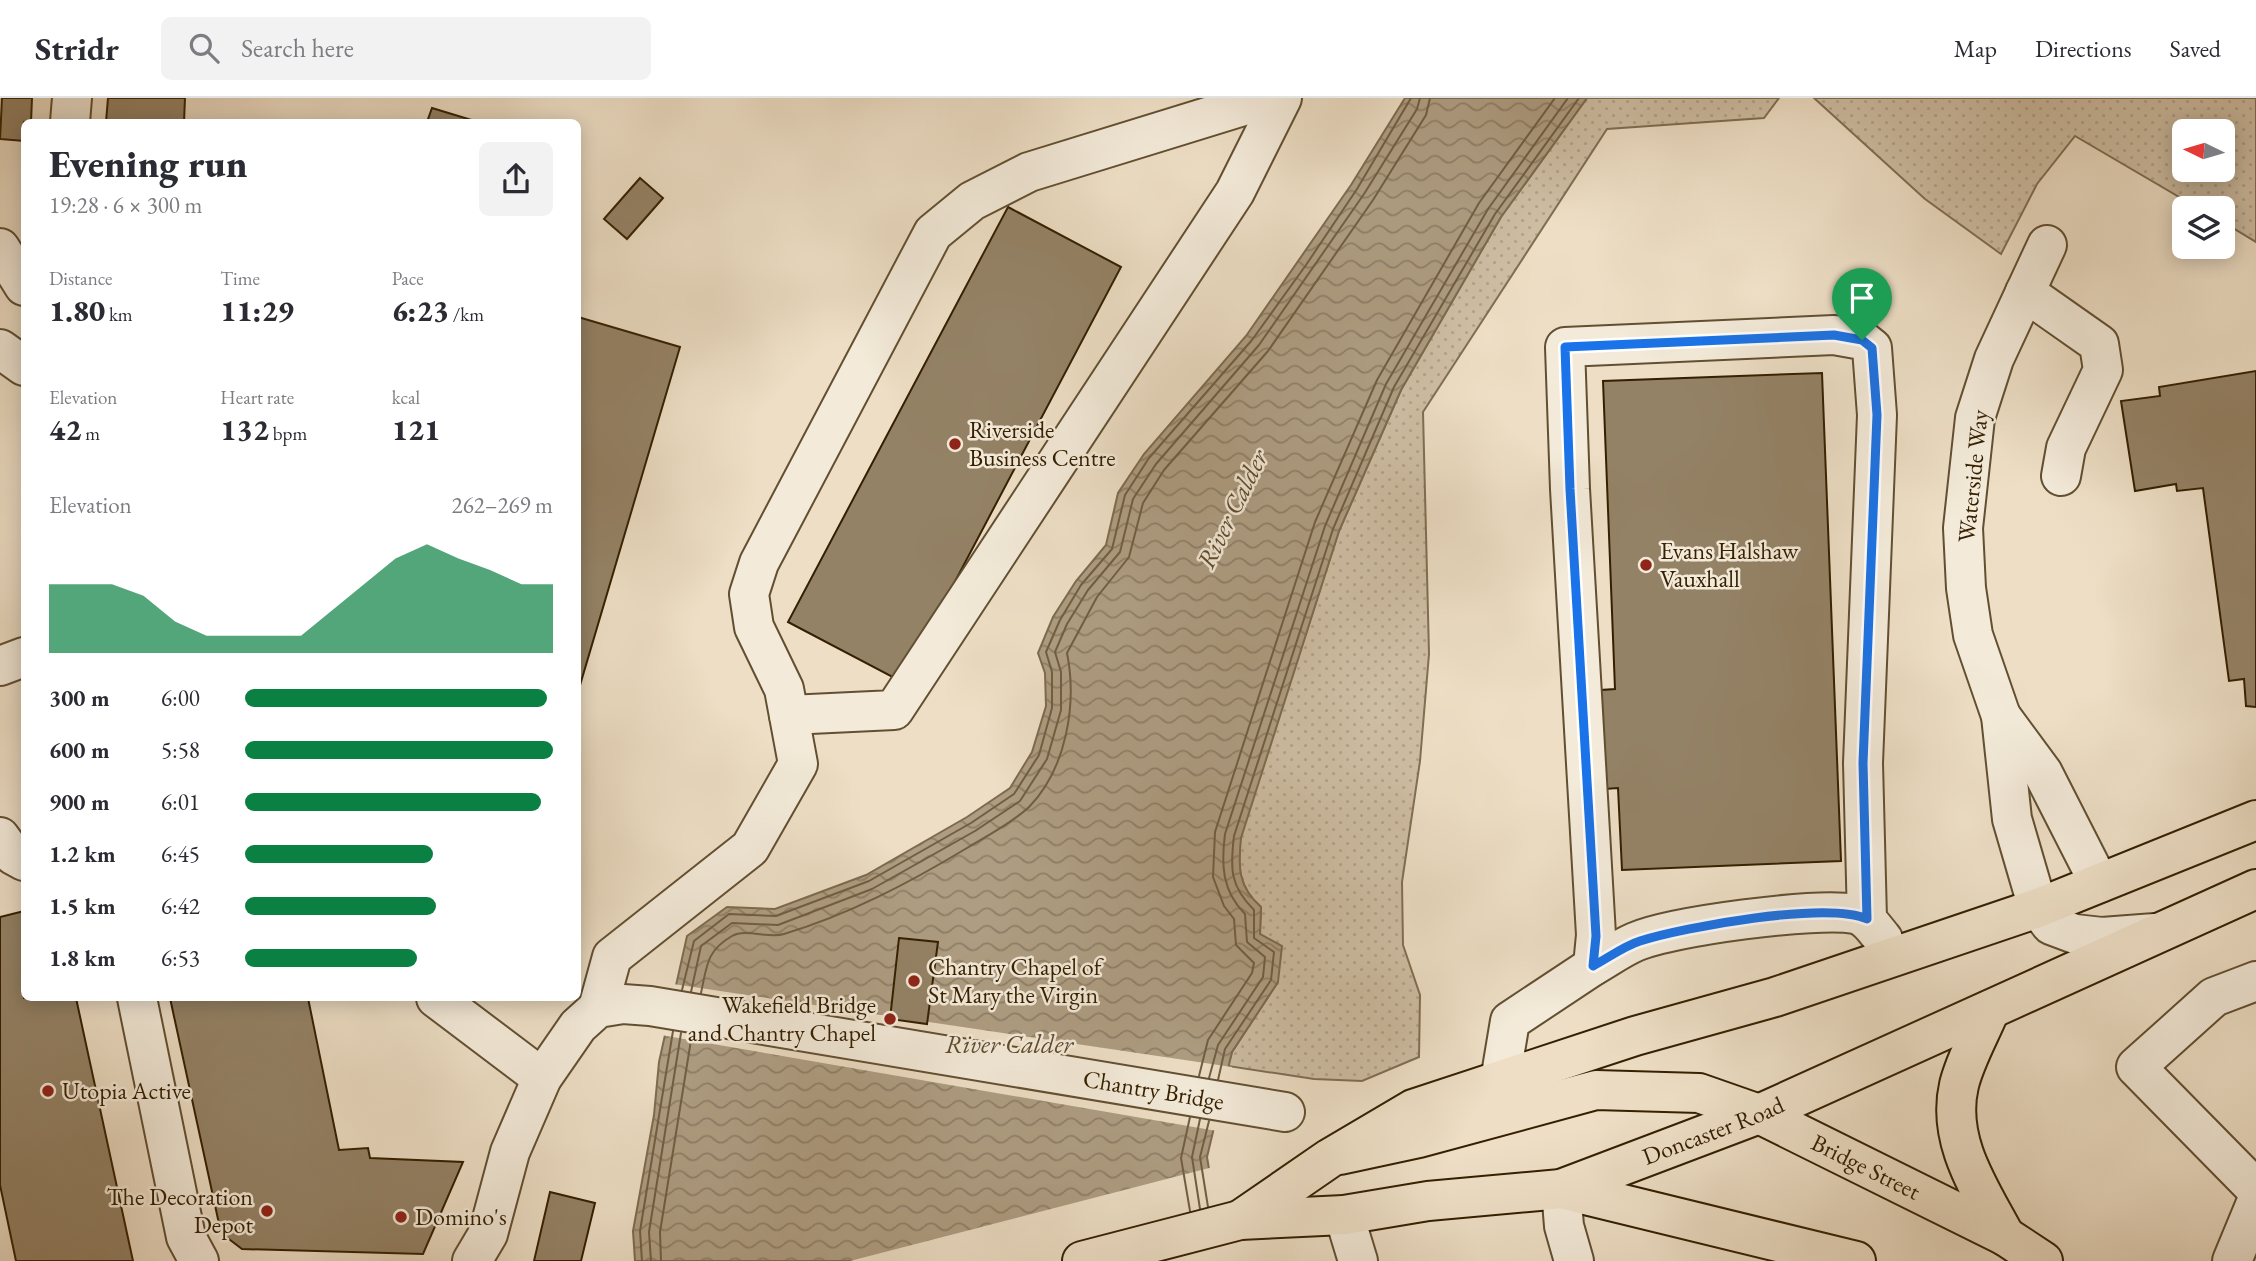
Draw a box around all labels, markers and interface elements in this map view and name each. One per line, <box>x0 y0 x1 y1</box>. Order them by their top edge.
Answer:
search box <box>161 17 651 80</box>
text: Stridr <box>35 27 119 70</box>
icon: search <box>185 29 223 67</box>
text: Search here <box>241 31 354 65</box>
text: Map <box>1954 33 1997 64</box>
text: Directions <box>2035 33 2132 64</box>
text: Saved <box>2170 33 2221 64</box>
north arrow <box>2172 119 2235 182</box>
map controls <box>2172 119 2235 259</box>
text: Evening run <box>49 139 247 188</box>
button: share <box>479 142 553 216</box>
text: 19:28 · 6 × 300 m <box>49 190 202 220</box>
button: layers <box>2172 196 2235 259</box>
text: Distance <box>49 266 112 291</box>
text: Time <box>220 266 260 291</box>
text: Pace <box>392 266 424 291</box>
pin <box>1832 268 1892 340</box>
icon: arrive <box>1843 279 1881 317</box>
text: 1.80 <box>49 291 105 330</box>
text: 11:29 <box>220 291 294 330</box>
text: 6:23 <box>392 291 449 330</box>
text: km <box>105 302 133 327</box>
text: /km <box>449 302 484 327</box>
text: Elevation <box>49 385 117 410</box>
text: Heart rate <box>220 385 294 410</box>
text: kcal <box>392 385 420 410</box>
street label: Waterside Way <box>1950 407 1995 544</box>
text: 42 <box>49 410 81 449</box>
text: 132 <box>220 410 269 449</box>
text: 121 <box>392 410 440 449</box>
place label: Riverside Business Centre <box>969 414 1116 473</box>
text: m <box>81 421 100 446</box>
text: bpm <box>269 421 307 446</box>
marker: Riverside Business Centre <box>947 436 963 452</box>
water label: River Calder <box>1189 443 1276 574</box>
text: Elevation <box>49 490 132 520</box>
text: 262–269 m <box>452 490 553 520</box>
place label: Evans Halshaw Vauxhall <box>1660 535 1799 594</box>
marker: Evans Halshaw Vauxhall <box>1638 557 1654 573</box>
text: 300 m <box>49 683 110 713</box>
text: 6:00 <box>161 683 200 713</box>
text: 600 m <box>49 735 110 765</box>
text: 5:58 <box>161 735 200 765</box>
text: 900 m <box>49 787 110 817</box>
text: 6:01 <box>161 787 200 817</box>
text: 1.2 km <box>49 839 116 869</box>
text: 6:45 <box>161 839 200 869</box>
text: 1.5 km <box>49 891 116 921</box>
text: 6:42 <box>161 891 200 921</box>
text: 1.8 km <box>49 943 116 973</box>
text: 6:53 <box>161 943 200 973</box>
place label: Chantry Chapel of St Mary the Virgin <box>928 951 1105 1010</box>
marker: Chantry Chapel of St Mary the Virgin <box>906 973 922 989</box>
place label: Wakefield Bridge and Chantry Chapel <box>688 989 876 1048</box>
marker: Wakefield Bridge and Chantry Chapel <box>882 1011 898 1027</box>
water label: River Calder <box>945 1027 1074 1061</box>
street label: Chantry Bridge <box>1081 1063 1227 1117</box>
place label: Utopia Active <box>62 1075 191 1106</box>
marker: Utopia Active <box>40 1083 56 1099</box>
street label: Doncaster Road <box>1638 1088 1790 1172</box>
street label: Bridge Street <box>1806 1126 1926 1207</box>
place label: The Decoration Depot <box>106 1181 253 1240</box>
place label: Domino's <box>415 1201 507 1232</box>
marker: The Decoration Depot <box>259 1203 275 1219</box>
marker: Domino's <box>393 1209 409 1225</box>

